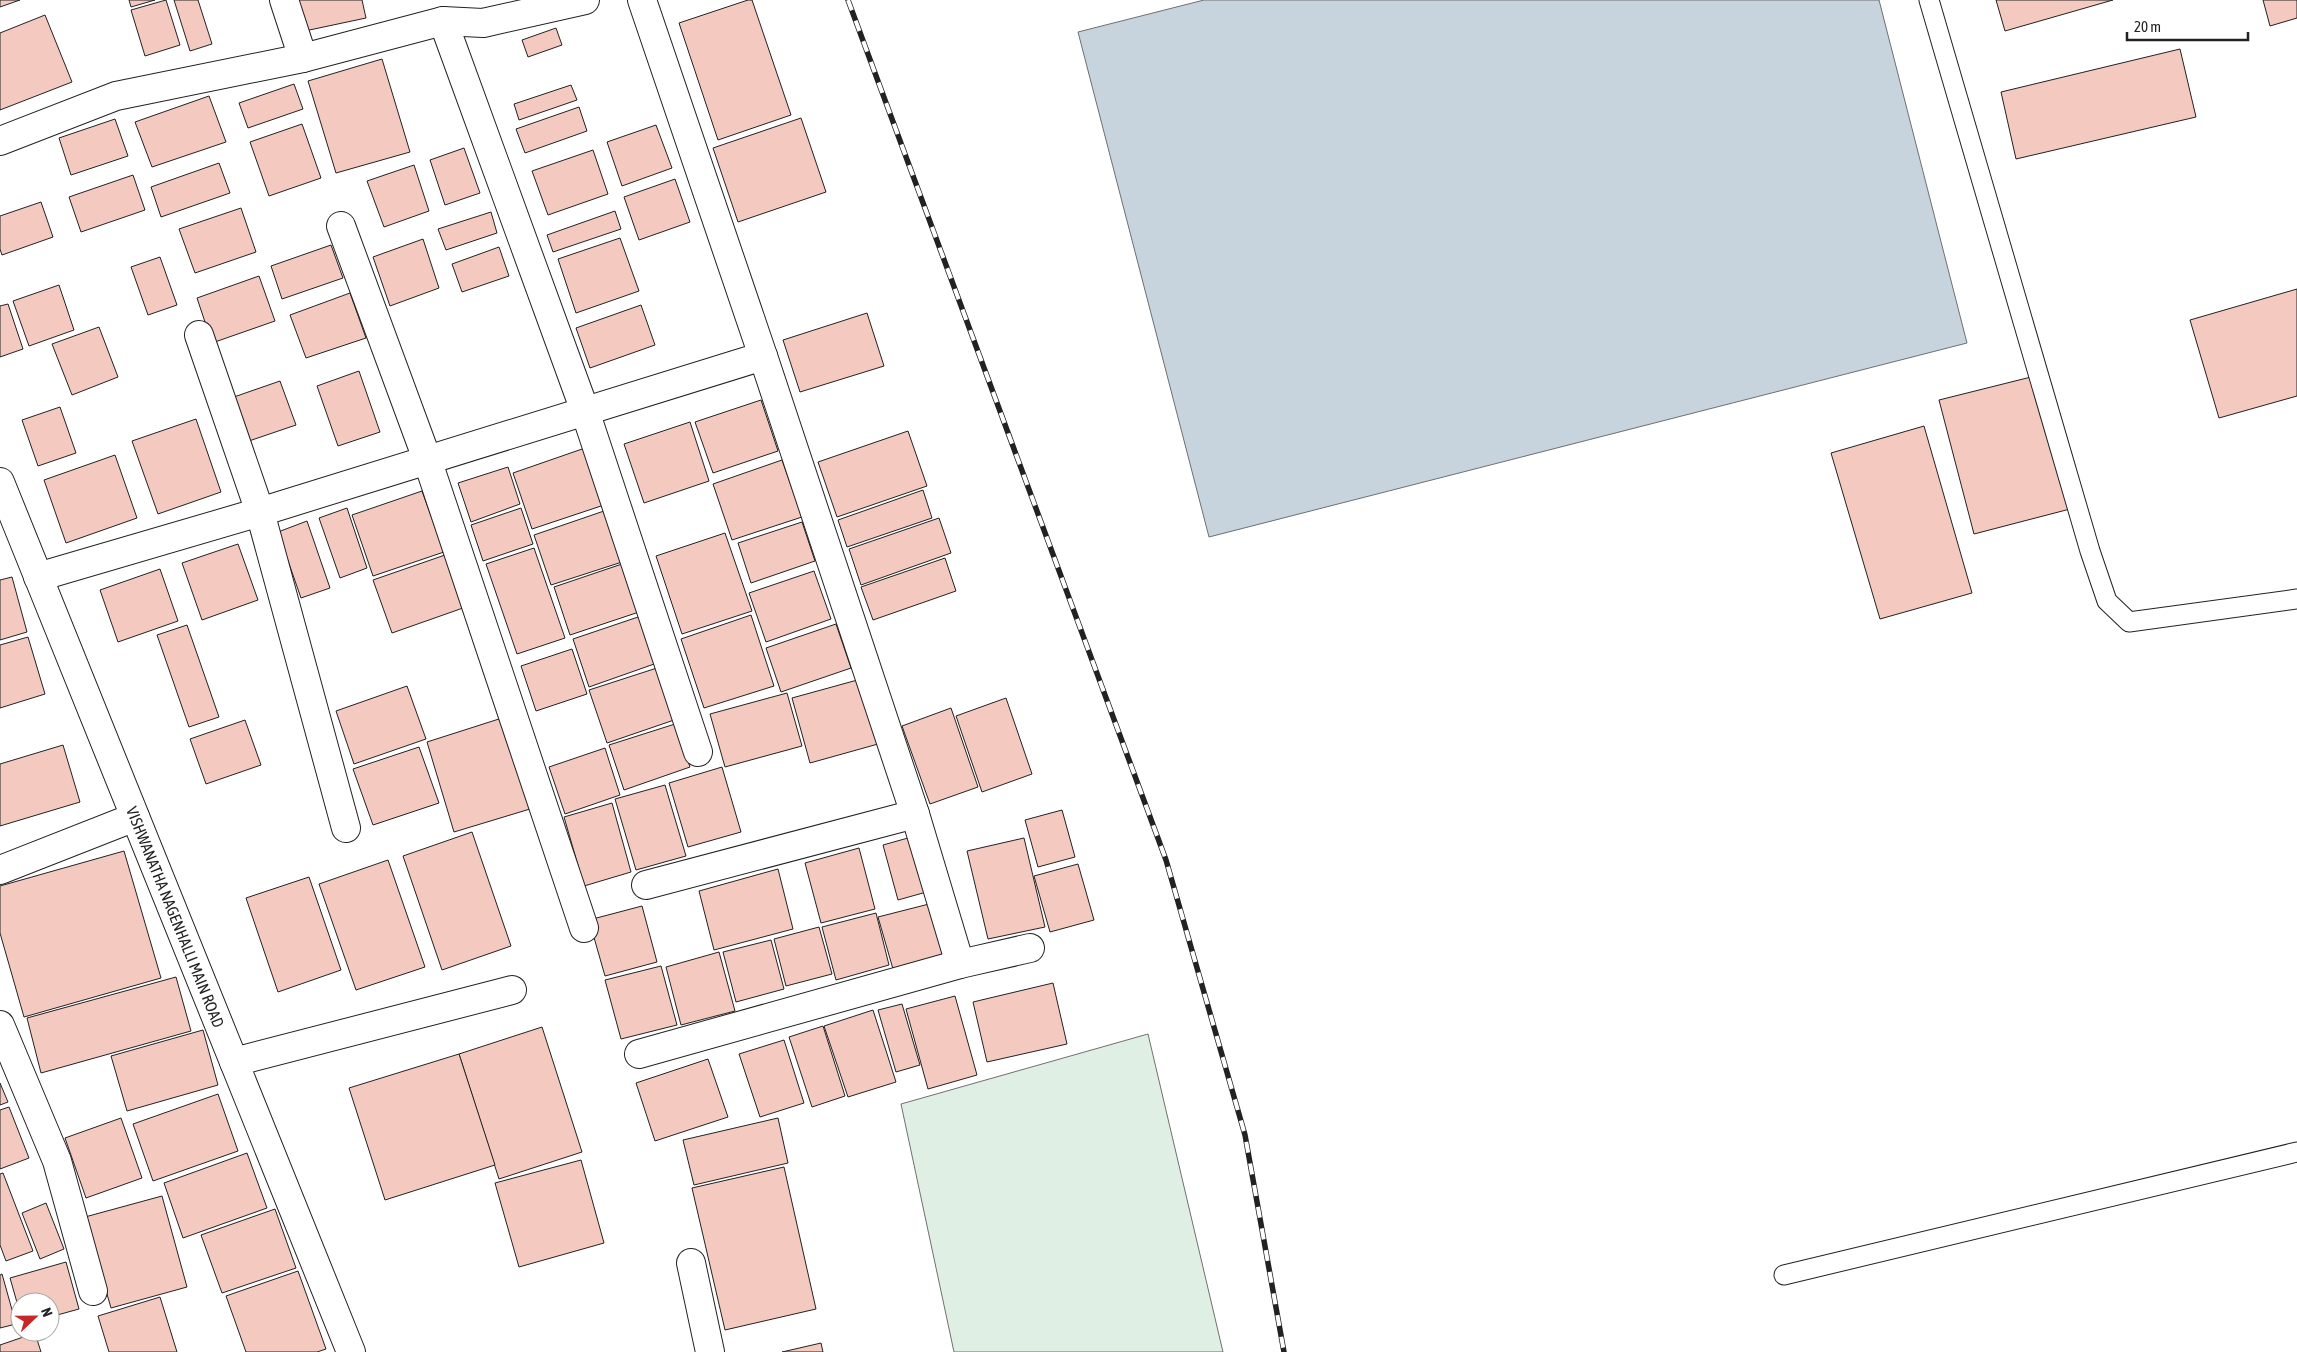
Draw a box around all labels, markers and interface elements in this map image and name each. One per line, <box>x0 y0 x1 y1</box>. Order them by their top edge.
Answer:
scale bar <box>2127 10 2248 42</box>
text: 20 m <box>2134 18 2161 35</box>
street label: VISHWANATHA NAGENHALLI MAIN ROAD <box>123 804 228 1030</box>
north arrow <box>10 1292 60 1342</box>
text: N <box>38 1305 56 1319</box>

